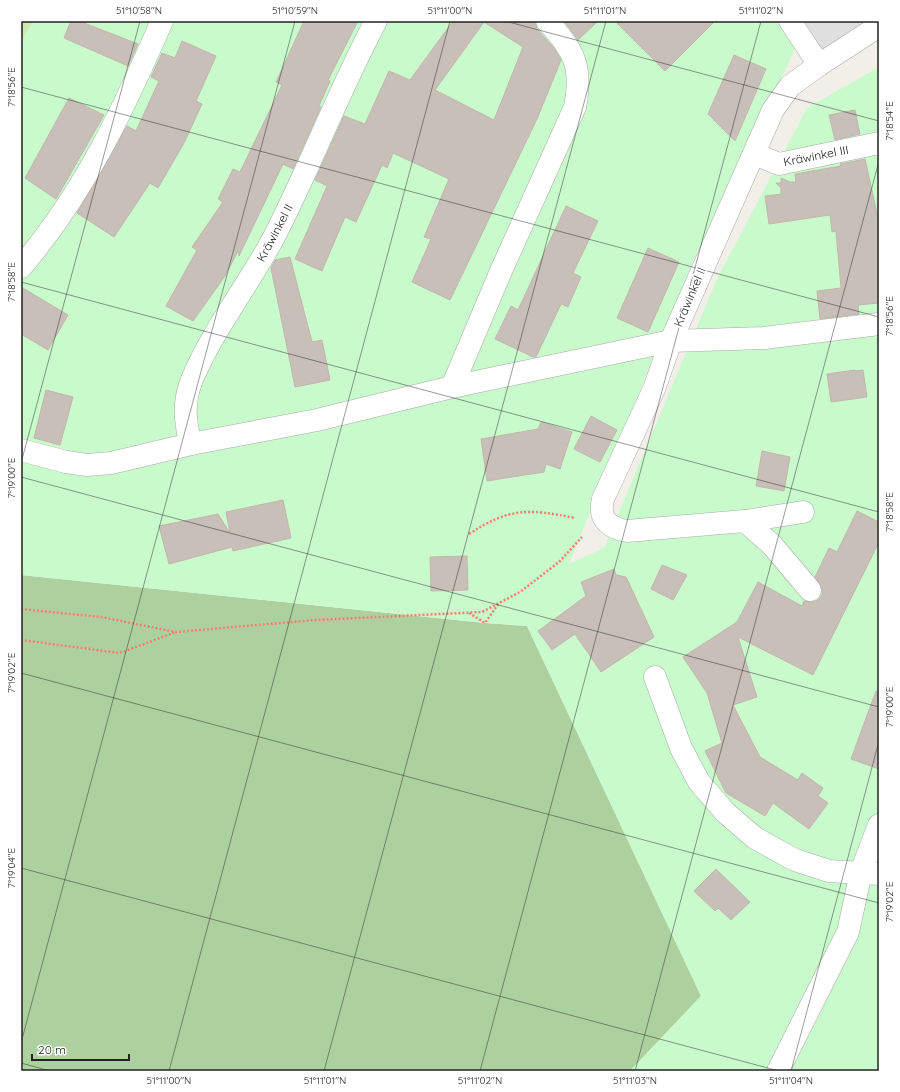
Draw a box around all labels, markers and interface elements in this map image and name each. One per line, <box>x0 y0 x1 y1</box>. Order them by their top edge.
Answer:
text: 51°10'58"N <box>116 4 162 17</box>
text: 51°10'59"N <box>272 4 318 17</box>
text: 51°11'00"N <box>428 4 472 17</box>
text: 51°11'01"N <box>584 4 626 17</box>
text: 51°11'02"N <box>739 4 783 17</box>
text: 7°18'56"E <box>5 67 18 107</box>
text: 7°18'54"E <box>883 101 896 141</box>
street label: Kräwinkel III <box>782 142 850 169</box>
street label: Kräwinkel II <box>253 201 296 264</box>
text: 7°18'58"E <box>5 262 18 302</box>
street label: Kräwinkel II <box>670 265 709 329</box>
text: 7°18'56"E <box>883 296 896 336</box>
text: 7°19'00"E <box>5 457 18 499</box>
text: 7°18'58"E <box>883 492 896 532</box>
text: 7°19'02"E <box>5 652 18 693</box>
text: 7°19'00"E <box>883 686 896 728</box>
text: 7°19'04"E <box>5 847 18 888</box>
text: 7°19'02"E <box>883 881 896 922</box>
scale bar <box>32 1036 129 1062</box>
text: 20 m <box>38 1042 66 1057</box>
text: 51°11'00"N <box>147 1074 191 1087</box>
text: 51°11'01"N <box>304 1074 346 1087</box>
text: 51°11'02"N <box>458 1074 502 1087</box>
text: 51°11'03"N <box>613 1074 657 1087</box>
text: 51°11'04"N <box>769 1074 813 1087</box>

